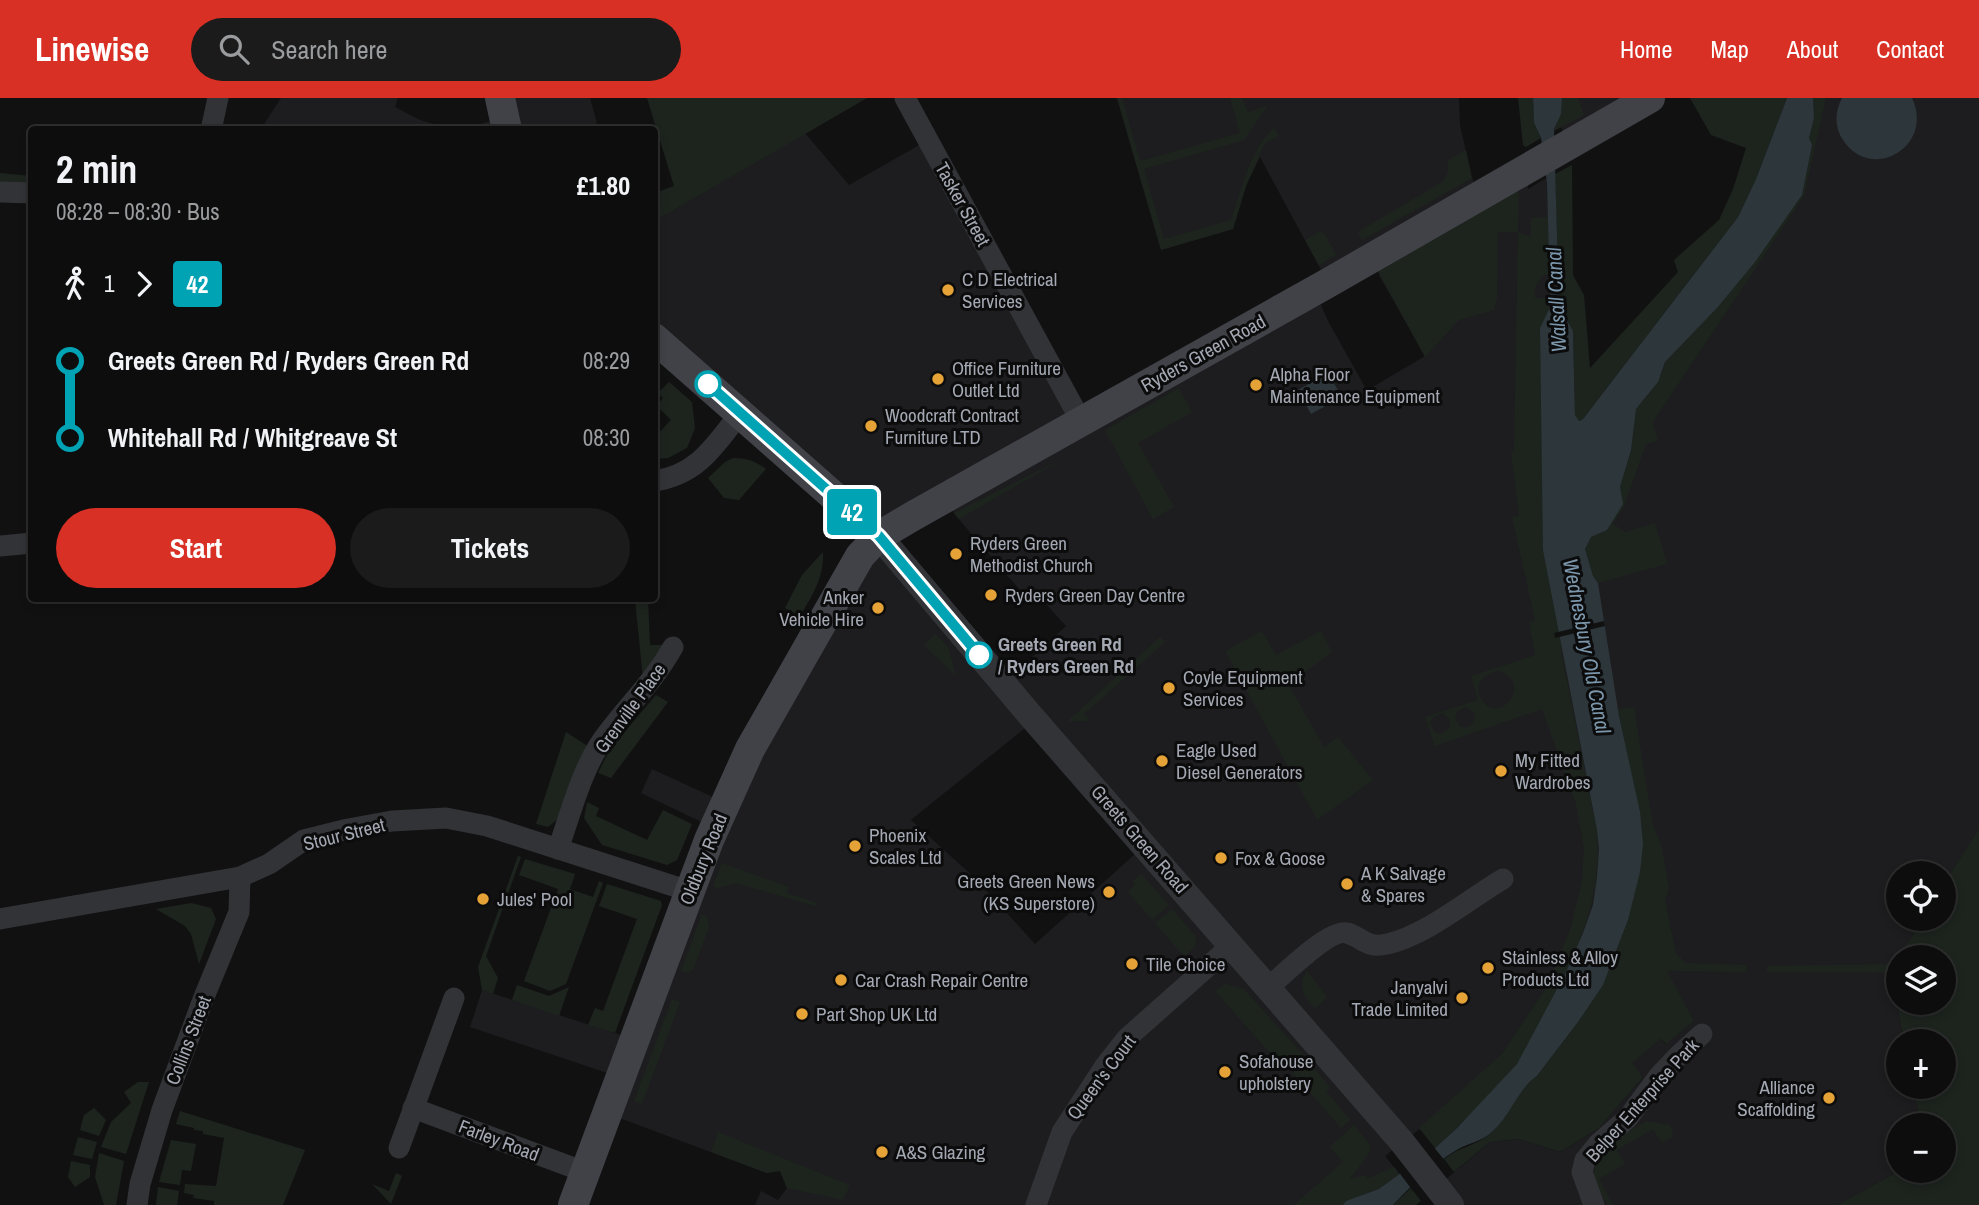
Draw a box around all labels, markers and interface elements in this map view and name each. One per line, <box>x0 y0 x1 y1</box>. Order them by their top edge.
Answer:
search box <box>191 18 681 81</box>
text: Linewise <box>35 27 149 71</box>
icon: search <box>215 30 253 68</box>
text: Search here <box>271 32 387 67</box>
text: Home <box>1620 33 1672 65</box>
text: Map <box>1710 33 1749 65</box>
text: About <box>1787 33 1838 65</box>
text: Contact <box>1876 33 1944 65</box>
text: 2 min <box>56 144 137 195</box>
street label: Tasker Street <box>929 157 997 251</box>
text: £1.80 <box>577 168 630 203</box>
text: 08:28 – 08:30 · Bus <box>56 196 220 227</box>
water label: Walsall Canal <box>1539 246 1573 353</box>
icon: walk <box>56 265 94 303</box>
icon: forward <box>125 265 163 303</box>
place label: C D Electrical Services <box>962 266 1057 314</box>
text: 1 <box>104 268 115 299</box>
text: 42 <box>187 268 208 300</box>
marker: C D Electrical Services <box>940 282 956 298</box>
street label: Ryders Green Road <box>1136 308 1270 398</box>
text: Greets Green Rd / Ryders Green Rd <box>108 343 469 378</box>
text: 08:29 <box>583 345 630 376</box>
place label: Office Furniture Outlet Ltd <box>952 355 1061 403</box>
place label: Alpha Floor Maintenance Equipment <box>1269 361 1440 409</box>
unlabelled marker <box>695 371 721 397</box>
marker: Office Furniture Outlet Ltd <box>930 371 946 387</box>
marker: Alpha Floor Maintenance Equipment <box>1248 377 1264 393</box>
place label: Woodcraft Contract Furniture LTD <box>885 402 1020 450</box>
marker: Woodcraft Contract Furniture LTD <box>863 418 879 434</box>
text: Whitehall Rd / Whitgreave St <box>108 420 397 455</box>
text: 08:30 <box>583 422 630 453</box>
line badge: 42 <box>820 489 884 535</box>
text: 42 <box>841 496 863 528</box>
button: Start <box>56 508 336 588</box>
button: Tickets <box>350 508 630 588</box>
place label: Ryders Green Methodist Church <box>970 530 1093 578</box>
marker: Ryders Green Methodist Church <box>948 546 964 562</box>
water label: Wednesbury Old Canal <box>1556 556 1618 737</box>
place label: Ryders Green Day Centre <box>1005 582 1185 608</box>
place label: Anker Vehicle Hire <box>779 584 865 632</box>
marker: Ryders Green Day Centre <box>983 587 999 603</box>
marker: Anker Vehicle Hire <box>870 600 886 616</box>
place label: Greets Green Rd / Ryders Green Rd <box>998 631 1134 679</box>
marker: Greets Green Rd / Ryders Green Rd <box>966 642 992 668</box>
street label: Grenville Place <box>588 658 672 758</box>
place label: Coyle Equipment Services <box>1183 664 1303 712</box>
marker: Coyle Equipment Services <box>1161 680 1177 696</box>
place label: Eagle Used Diesel Generators <box>1176 737 1303 785</box>
place label: My Fitted Wardrobes <box>1515 747 1591 795</box>
marker: Eagle Used Diesel Generators <box>1154 753 1170 769</box>
marker: My Fitted Wardrobes <box>1493 763 1509 779</box>
street label: Greets Green Road <box>1086 779 1194 899</box>
street label: Oldbury Road <box>673 810 733 908</box>
street label: Stour Street <box>301 811 388 857</box>
place label: Phoenix Scales Ltd <box>869 822 942 870</box>
marker: Phoenix Scales Ltd <box>847 838 863 854</box>
place label: Fox & Goose <box>1235 845 1325 871</box>
marker: Fox & Goose <box>1213 850 1229 866</box>
place label: A K Salvage & Spares <box>1360 860 1446 908</box>
map controls <box>1886 861 1956 1183</box>
button: locate <box>1886 861 1956 931</box>
place label: Greets Green News (KS Superstore) <box>957 868 1095 916</box>
marker: A K Salvage & Spares <box>1339 876 1355 892</box>
marker: Greets Green News (KS Superstore) <box>1101 884 1117 900</box>
place label: Jules' Pool <box>497 886 572 912</box>
marker: Jules' Pool <box>475 891 491 907</box>
place label: Stainless & Alloy Products Ltd <box>1502 944 1618 992</box>
button: layers <box>1886 945 1956 1015</box>
place label: Tile Choice <box>1146 951 1225 977</box>
marker: Tile Choice <box>1124 956 1140 972</box>
marker: Stainless & Alloy Products Ltd <box>1480 960 1496 976</box>
place label: Car Crash Repair Centre <box>855 967 1028 993</box>
marker: Car Crash Repair Centre <box>833 972 849 988</box>
place label: Janyalvi Trade Limited <box>1352 974 1448 1022</box>
marker: Janyalvi Trade Limited <box>1454 990 1470 1006</box>
street label: Collins Street <box>159 991 217 1088</box>
place label: Part Shop UK Ltd <box>816 1001 937 1027</box>
marker: Part Shop UK Ltd <box>794 1006 810 1022</box>
street label: Queen's Court <box>1061 1029 1142 1125</box>
button: + <box>1886 1029 1956 1099</box>
street label: Belper Enterprise Park <box>1580 1033 1705 1167</box>
place label: Sofahouse upholstery <box>1239 1048 1314 1096</box>
marker: Sofahouse upholstery <box>1217 1064 1233 1080</box>
place label: Alliance Scaffolding <box>1737 1074 1815 1122</box>
marker: Alliance Scaffolding <box>1821 1090 1837 1106</box>
street label: Farley Road <box>455 1113 543 1167</box>
button: − <box>1886 1113 1956 1183</box>
place label: A&S Glazing <box>895 1139 986 1165</box>
marker: A&S Glazing <box>874 1144 890 1160</box>

